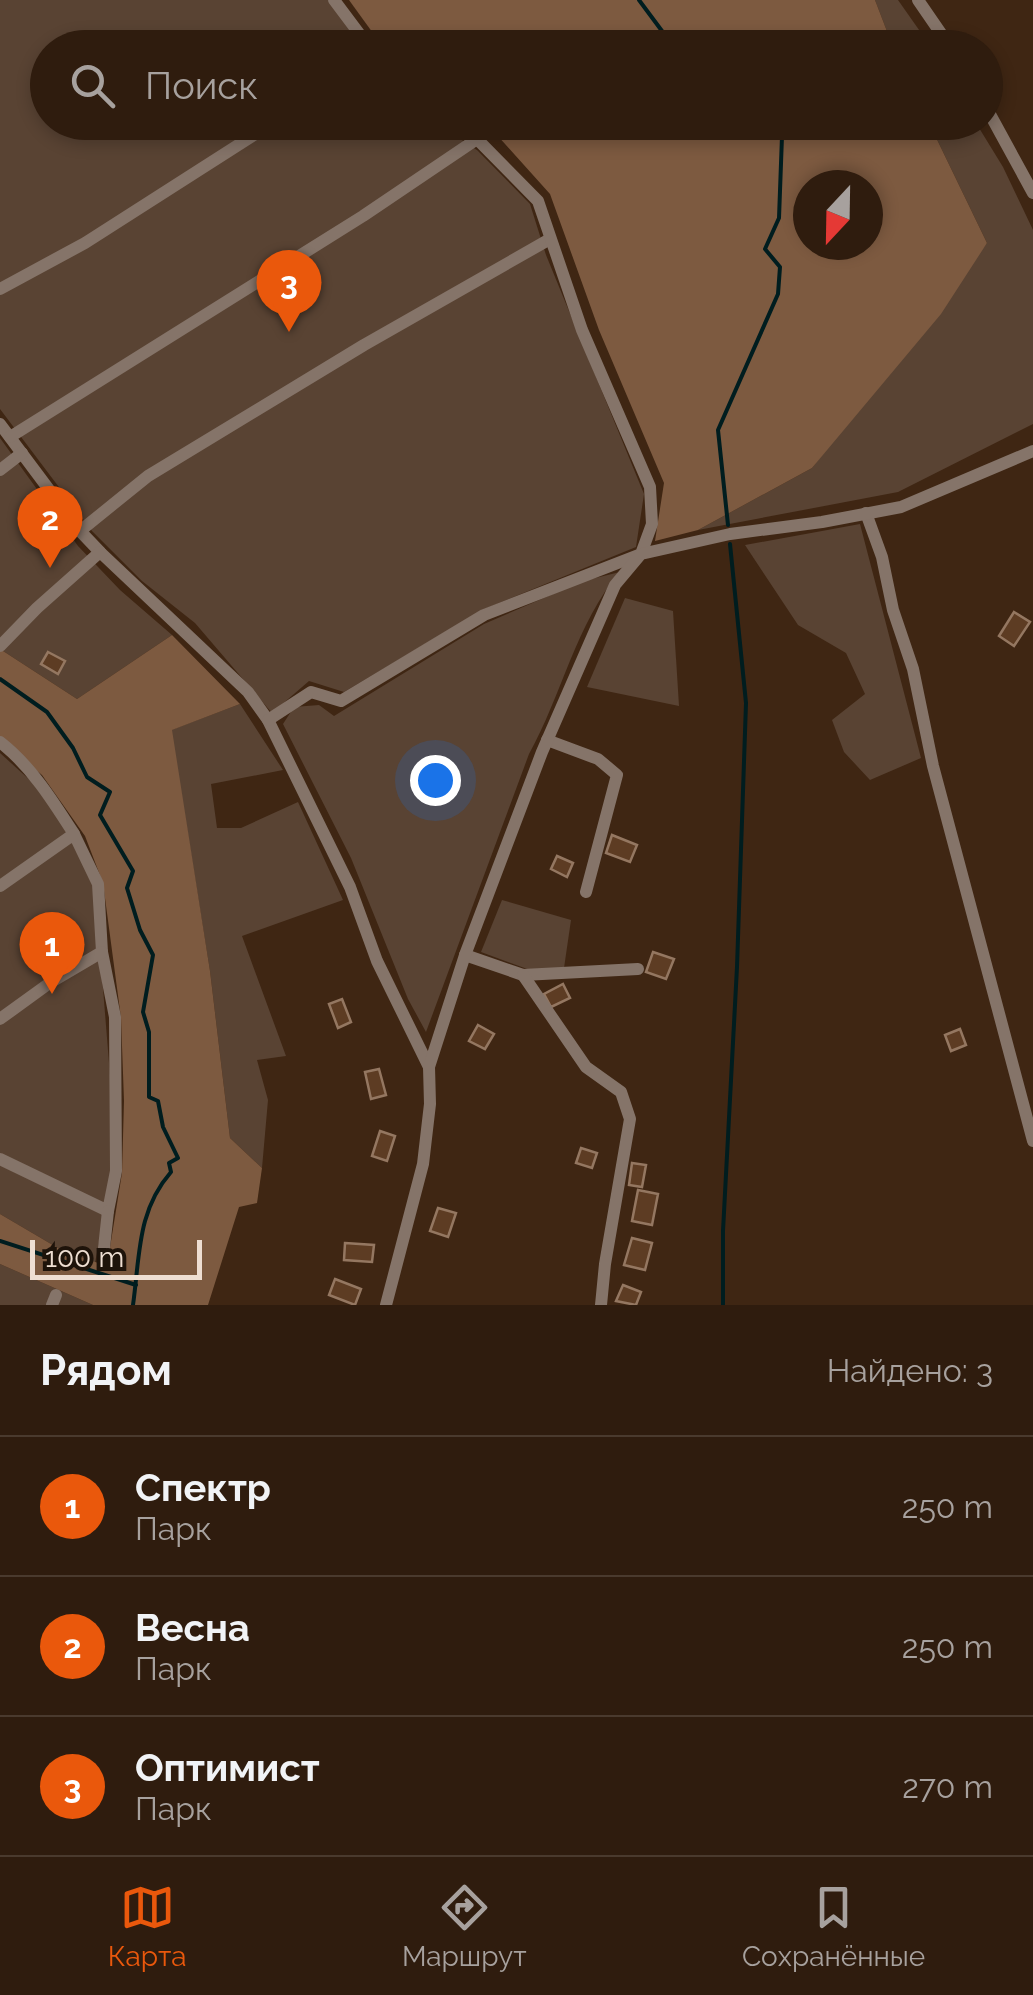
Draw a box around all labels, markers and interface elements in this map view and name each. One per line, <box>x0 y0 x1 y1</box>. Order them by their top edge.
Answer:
search box <box>30 30 1003 140</box>
icon: search <box>65 58 120 113</box>
text: Поиск <box>145 63 258 108</box>
north arrow <box>793 170 883 260</box>
pin: 3 <box>256 250 322 332</box>
pin: 2 <box>18 486 82 568</box>
your location <box>410 755 461 806</box>
pin: 1 <box>20 912 84 994</box>
scale bar <box>30 1235 202 1280</box>
text: 100 m <box>45 1241 124 1274</box>
text: Рядом <box>40 1346 172 1395</box>
text: Найдено: 3 <box>827 1352 993 1389</box>
text: Спектр <box>135 1465 271 1510</box>
text: 1 <box>65 1488 80 1525</box>
text: 250 m <box>902 1488 993 1525</box>
text: Парк <box>135 1510 212 1547</box>
text: Весна <box>135 1605 250 1650</box>
text: 2 <box>63 1628 82 1665</box>
text: 250 m <box>902 1628 993 1665</box>
text: Парк <box>135 1650 212 1687</box>
text: Оптимист <box>135 1745 320 1790</box>
text: 3 <box>64 1768 81 1805</box>
text: 270 m <box>902 1768 993 1805</box>
text: Парк <box>135 1790 212 1827</box>
tab: Карта <box>108 1880 187 1973</box>
tab: Маршрут <box>402 1880 527 1973</box>
tab: Сохранённые <box>742 1880 925 1973</box>

